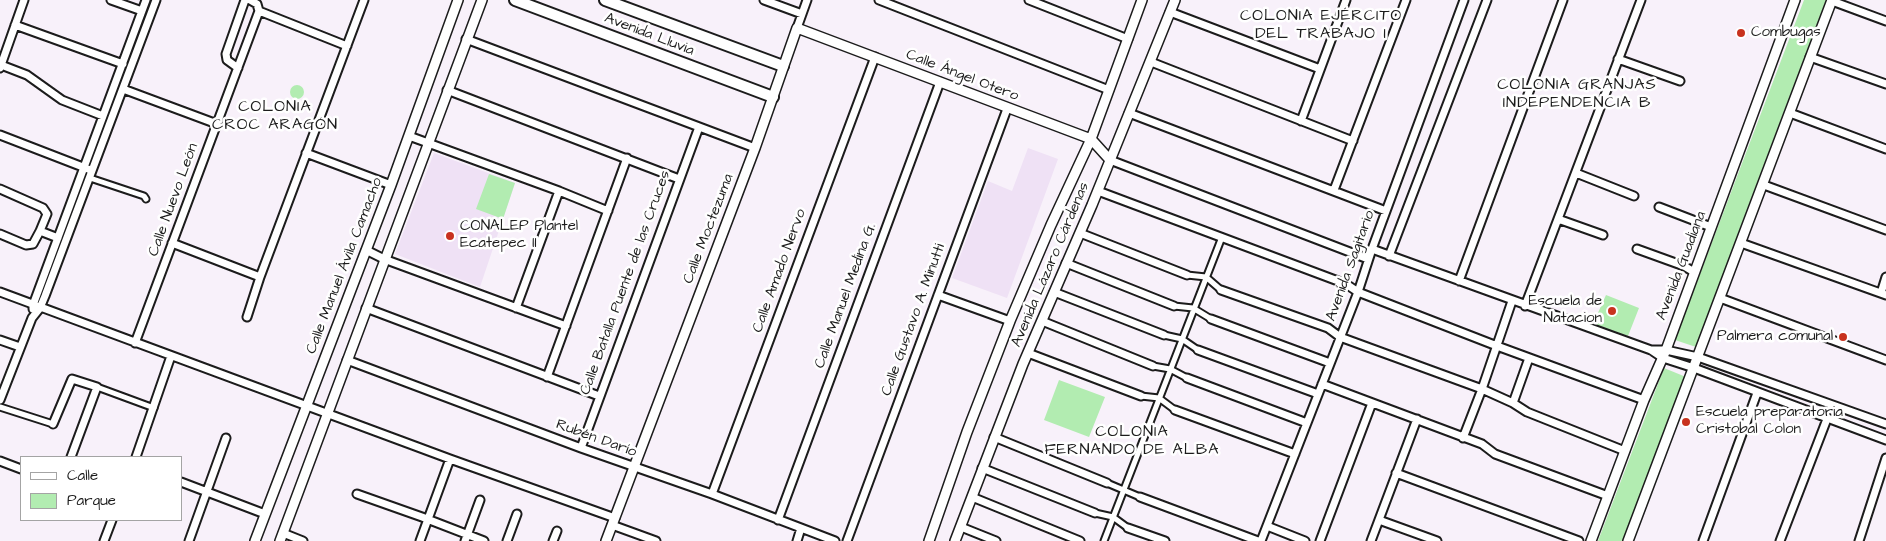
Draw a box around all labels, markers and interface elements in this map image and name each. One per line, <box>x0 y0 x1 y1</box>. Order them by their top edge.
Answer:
district label: COLONIA EJÉRCITO DEL TRABAJO I <box>1238 7 1404 45</box>
street label: Avenida Lluvia <box>602 10 696 60</box>
place label: Combugas <box>1751 24 1821 42</box>
marker: Combugas <box>1735 27 1747 39</box>
street label: Calle Ángel Otero <box>903 46 1021 106</box>
district label: COLONIA GRANJAS INDEPENDENCIA B <box>1495 76 1659 114</box>
district label: COLONIA CROC ARAGÓN <box>211 98 339 136</box>
street label: Calle Nuevo León <box>145 141 203 259</box>
street label: Calle Batalla Puente de las Cruces <box>577 168 675 398</box>
street label: Calle Moctezuma <box>680 172 738 286</box>
street label: Calle Manuel Ávila Camacho <box>303 175 387 357</box>
street label: Avenida Lázaro Cárdenas <box>1008 180 1094 350</box>
street label: Calle Amado Nervo <box>749 207 811 335</box>
street label: Avenida Sagitario <box>1323 208 1379 324</box>
street label: Avenida Guadiana <box>1653 209 1711 323</box>
place label: CONALEP Plantel Ecatepec II <box>460 218 578 253</box>
street label: Calle Manuel Medina G. <box>811 221 881 371</box>
marker: CONALEP Plantel Ecatepec II <box>444 230 456 242</box>
street label: Calle Gustavo A. Minutti <box>878 242 950 398</box>
place label: Escuela de Natacion <box>1529 293 1602 328</box>
marker: Escuela de Natacion <box>1606 305 1618 317</box>
place label: Palmera comunal <box>1717 328 1833 346</box>
marker: Palmera comunal <box>1837 331 1849 343</box>
place label: Escuela preparatoria Cristobal Colon <box>1696 404 1843 439</box>
street label: Rubén Darío <box>553 416 639 462</box>
marker: Escuela preparatoria Cristobal Colon <box>1680 416 1692 428</box>
district label: COLONIA FERNANDO DE ALBA <box>1043 423 1221 461</box>
legend <box>20 456 182 521</box>
text: Calle <box>67 465 98 486</box>
text: Parque <box>67 490 116 511</box>

